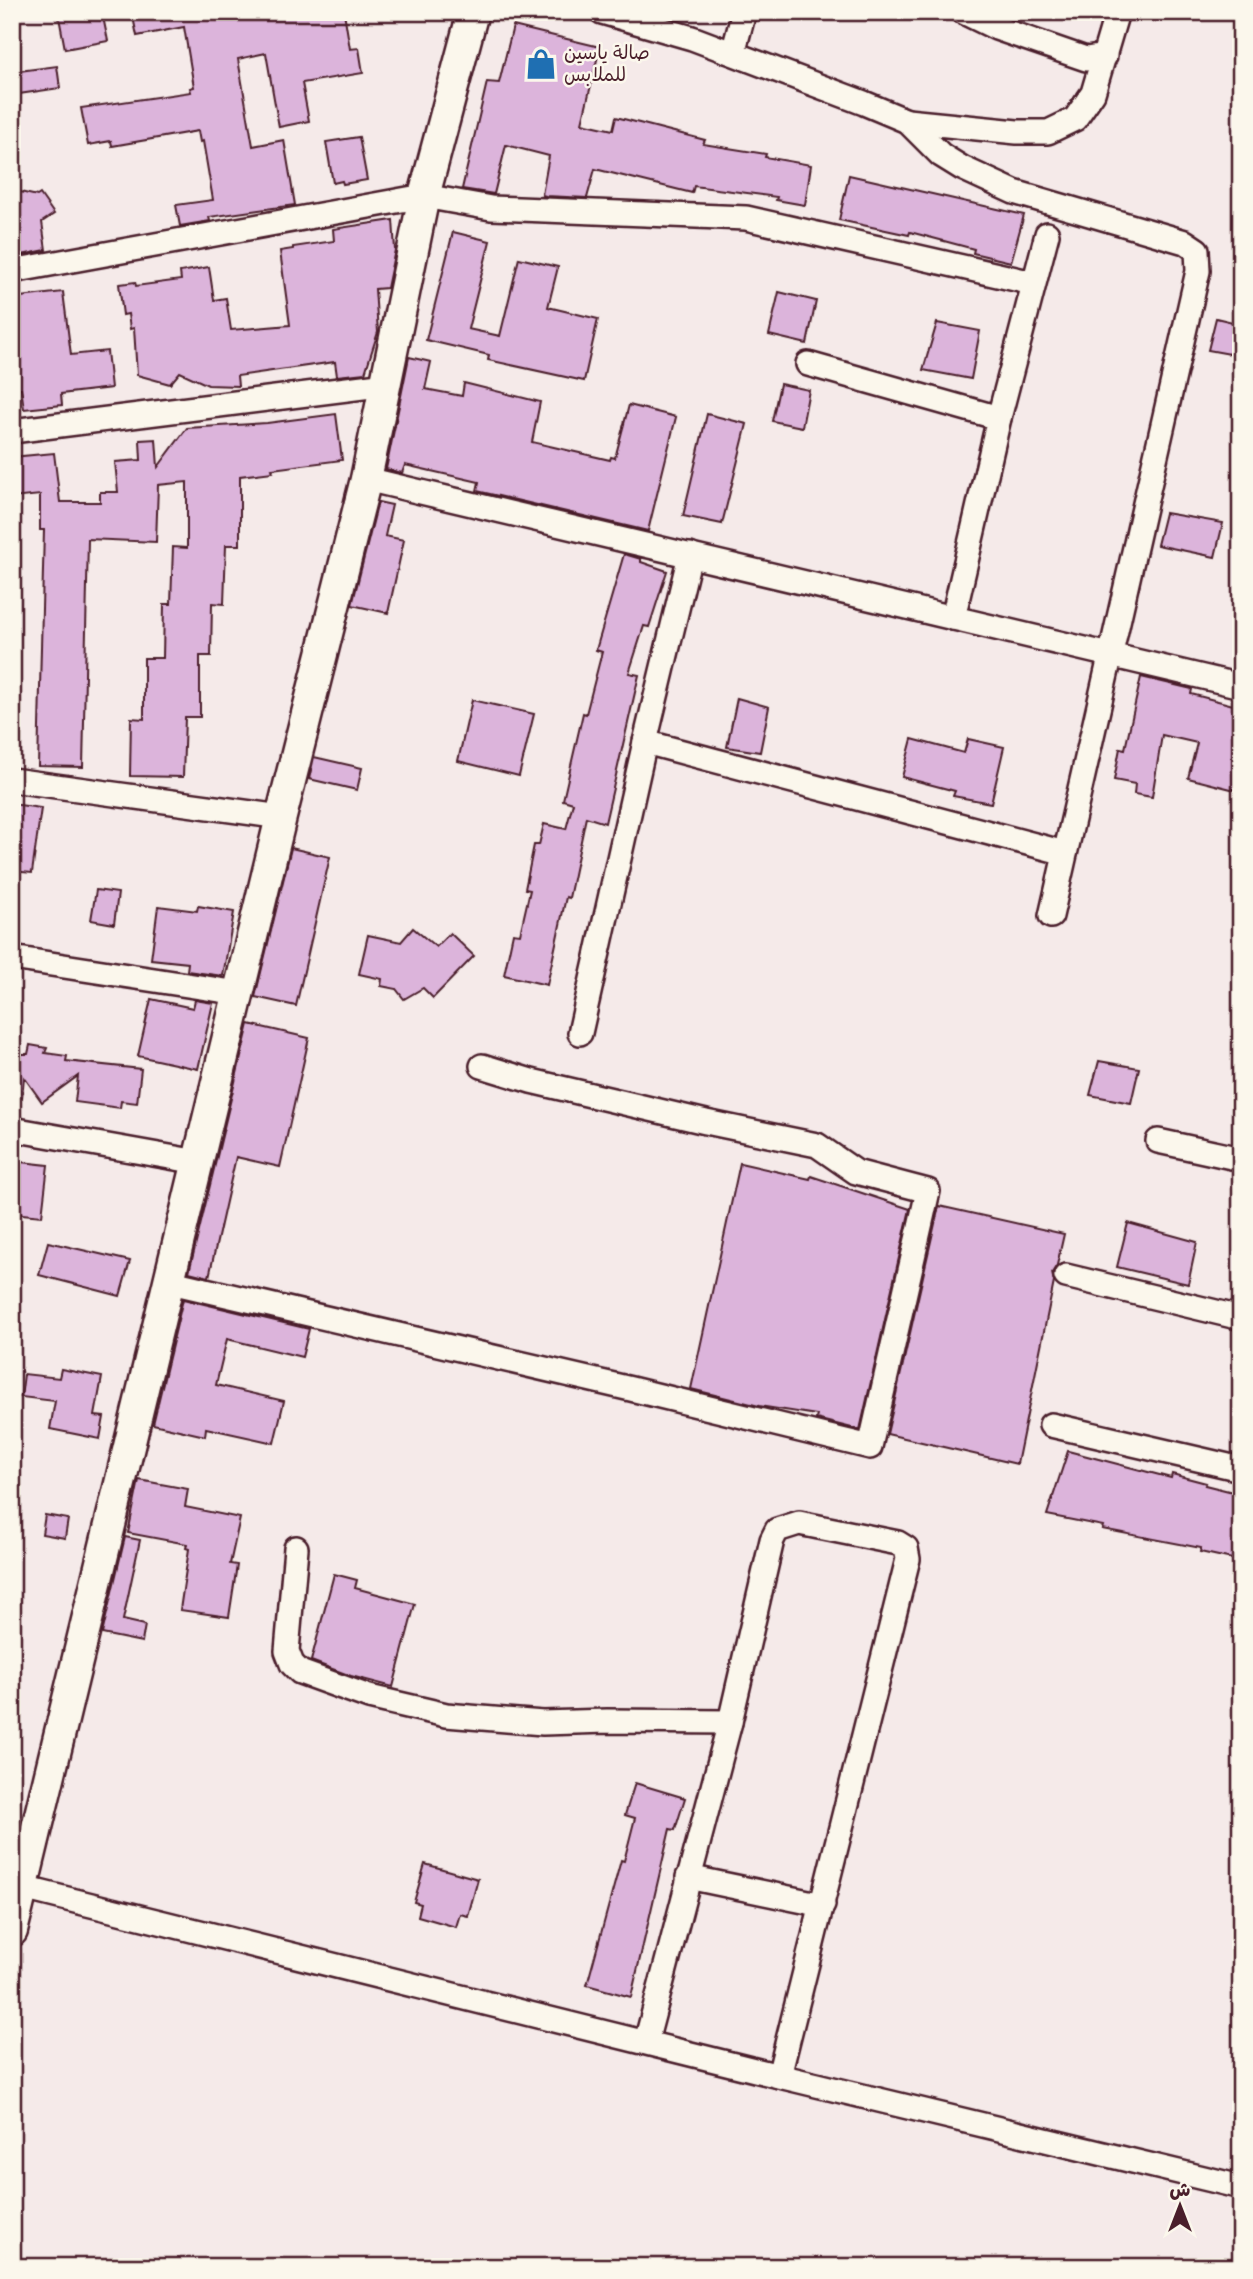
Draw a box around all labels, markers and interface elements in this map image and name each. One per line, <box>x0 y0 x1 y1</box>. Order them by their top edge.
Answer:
place label: صالة ياسين للملابس <box>564 42 650 87</box>
shop icon: صالة ياسين للملابس <box>524 47 558 81</box>
north arrow <box>1144 2170 1214 2240</box>
text: ش <box>1170 2179 1191 2202</box>

